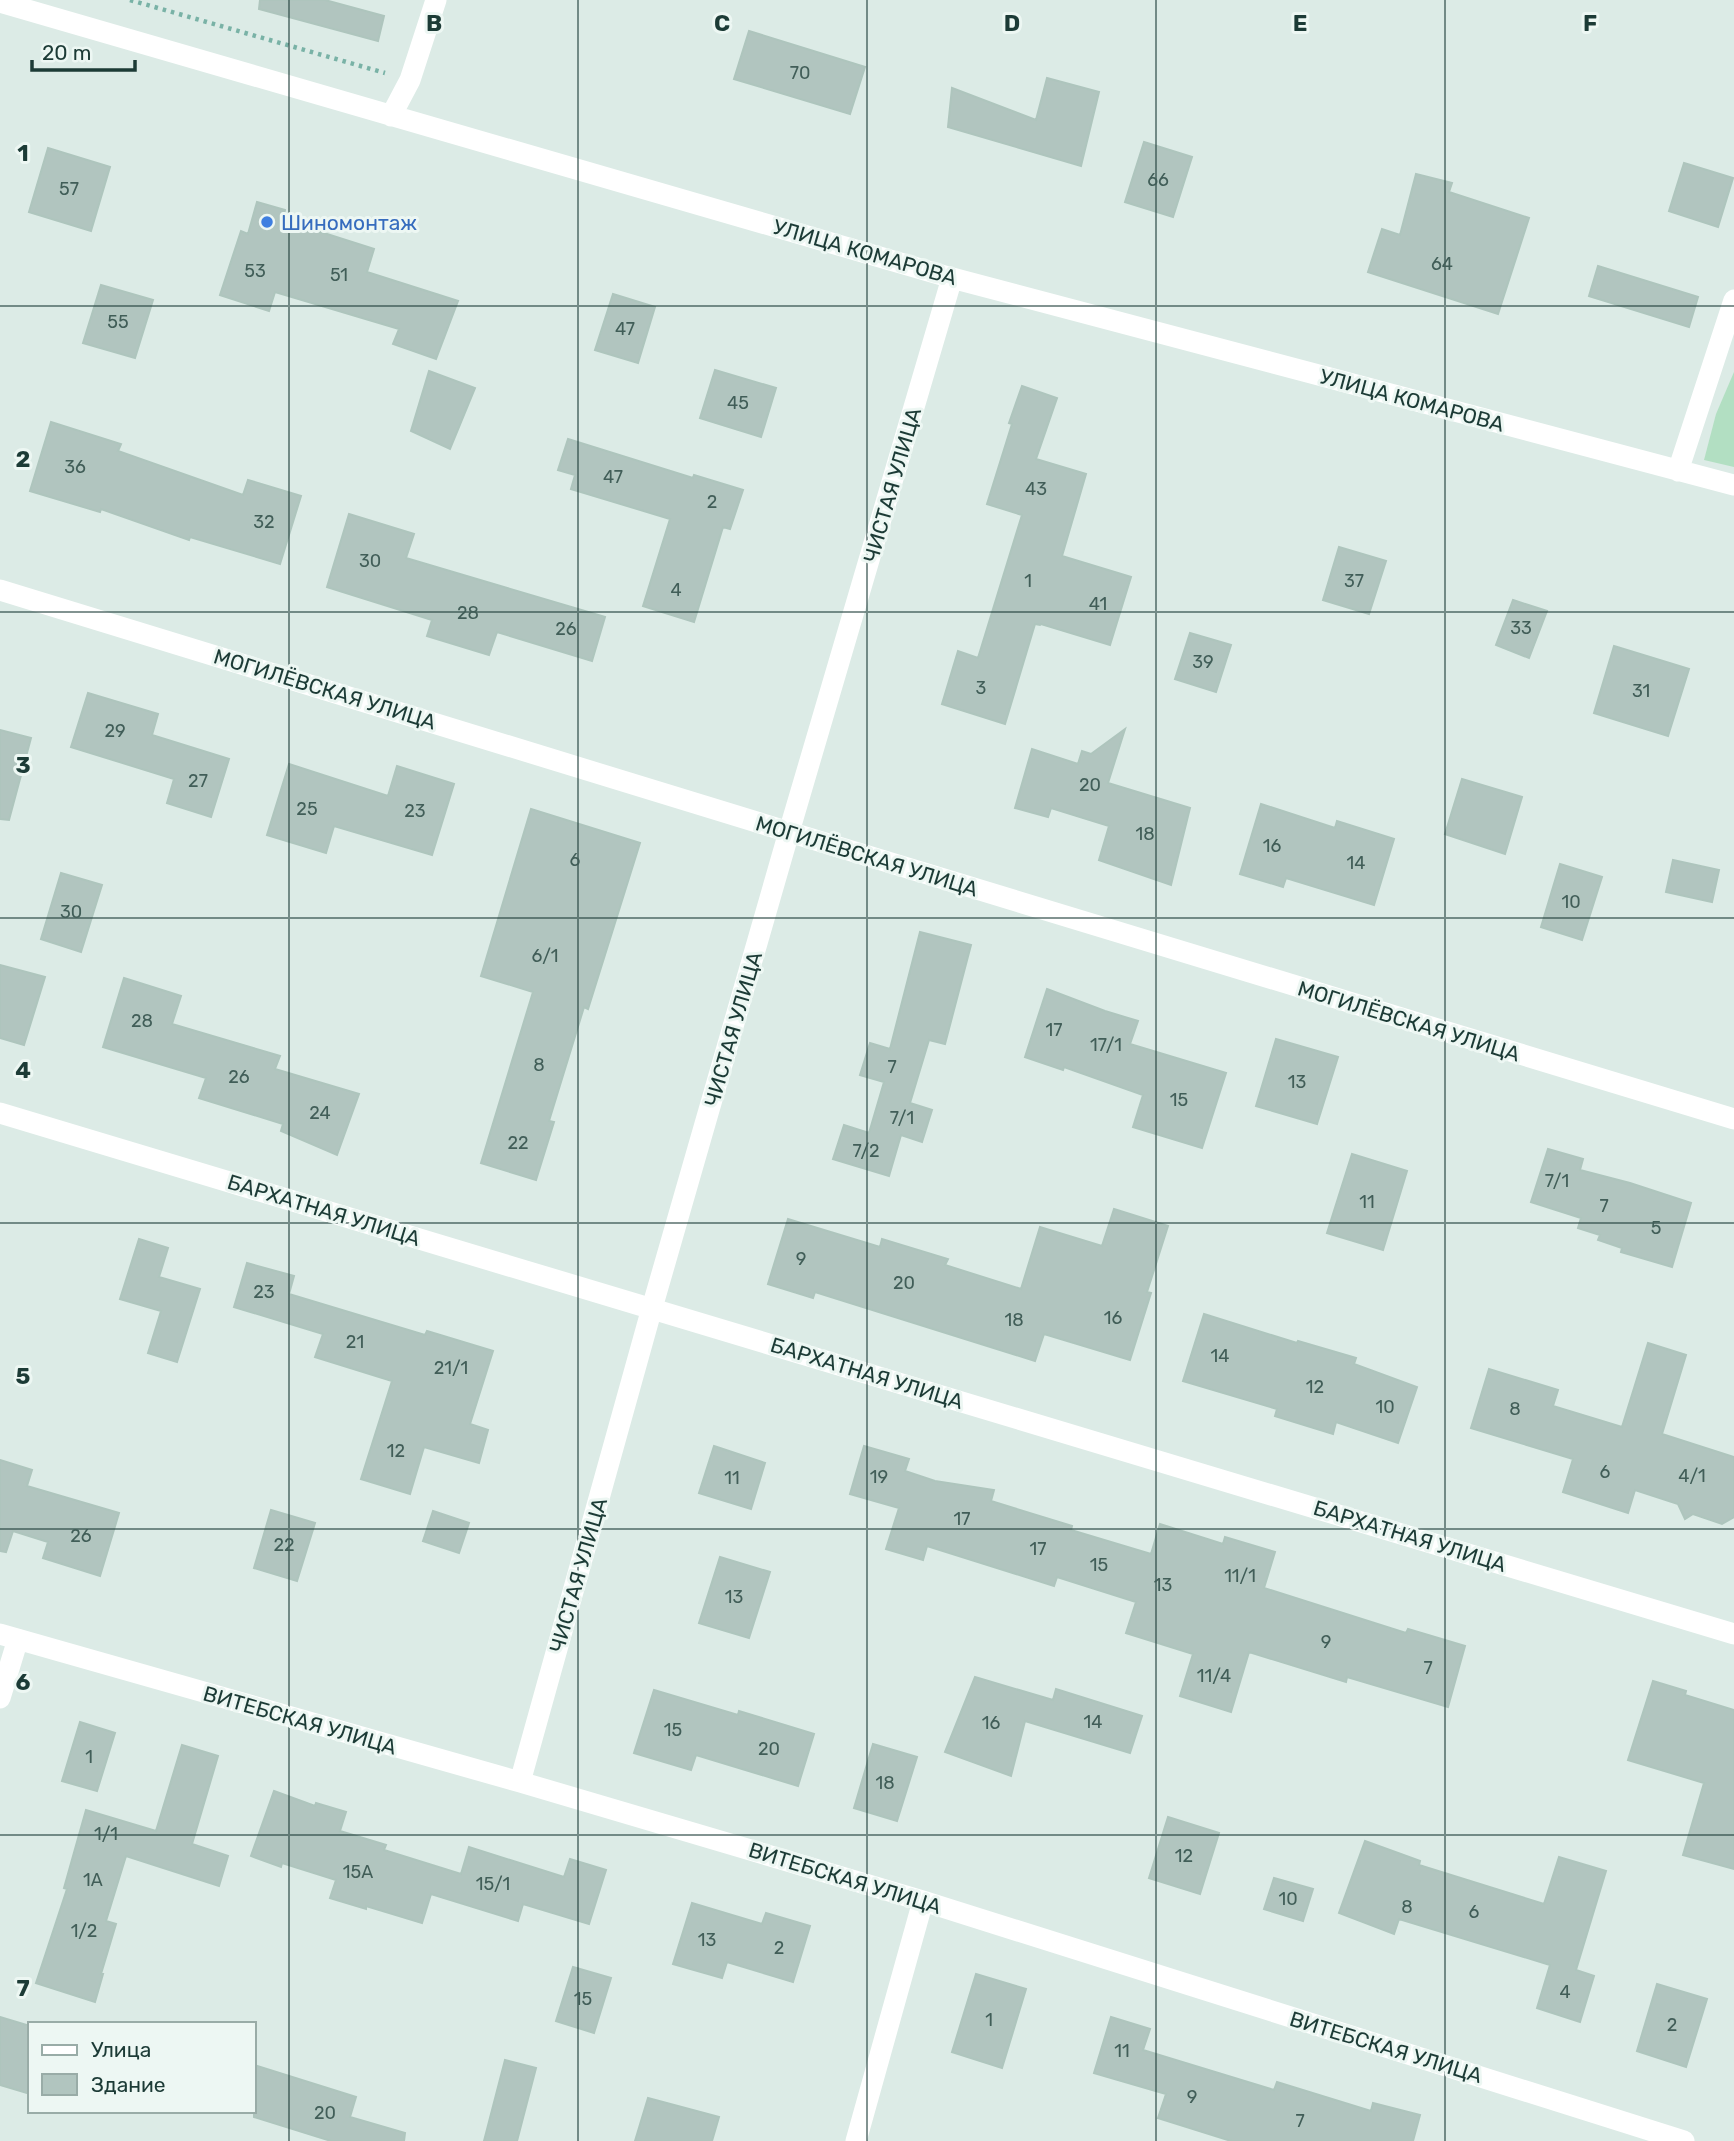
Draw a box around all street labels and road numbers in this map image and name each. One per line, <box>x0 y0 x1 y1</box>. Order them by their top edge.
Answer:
street label: УЛИЦА КОМАРОВА <box>770 214 960 290</box>
street label: УЛИЦА КОМАРОВА <box>1317 363 1507 437</box>
street label: ЧИСТАЯ УЛИЦА <box>858 405 926 565</box>
street label: МОГИЛЁВСКАЯ УЛИЦА <box>211 643 439 735</box>
street label: МОГИЛЁВСКАЯ УЛИЦА <box>753 810 981 902</box>
street label: ЧИСТАЯ УЛИЦА <box>699 949 767 1109</box>
street label: МОГИЛЁВСКАЯ УЛИЦА <box>1295 975 1523 1067</box>
street label: БАРХАТНАЯ УЛИЦА <box>225 1169 423 1251</box>
street label: БАРХАТНАЯ УЛИЦА <box>768 1332 966 1414</box>
street label: ЧИСТАЯ УЛИЦА <box>544 1495 612 1655</box>
street label: БАРХАТНАЯ УЛИЦА <box>1311 1495 1509 1577</box>
street label: ВИТЕБСКАЯ УЛИЦА <box>200 1680 400 1760</box>
street label: ВИТЕБСКАЯ УЛИЦА <box>746 1837 944 1919</box>
street label: ВИТЕБСКАЯ УЛИЦА <box>1287 2006 1485 2088</box>

